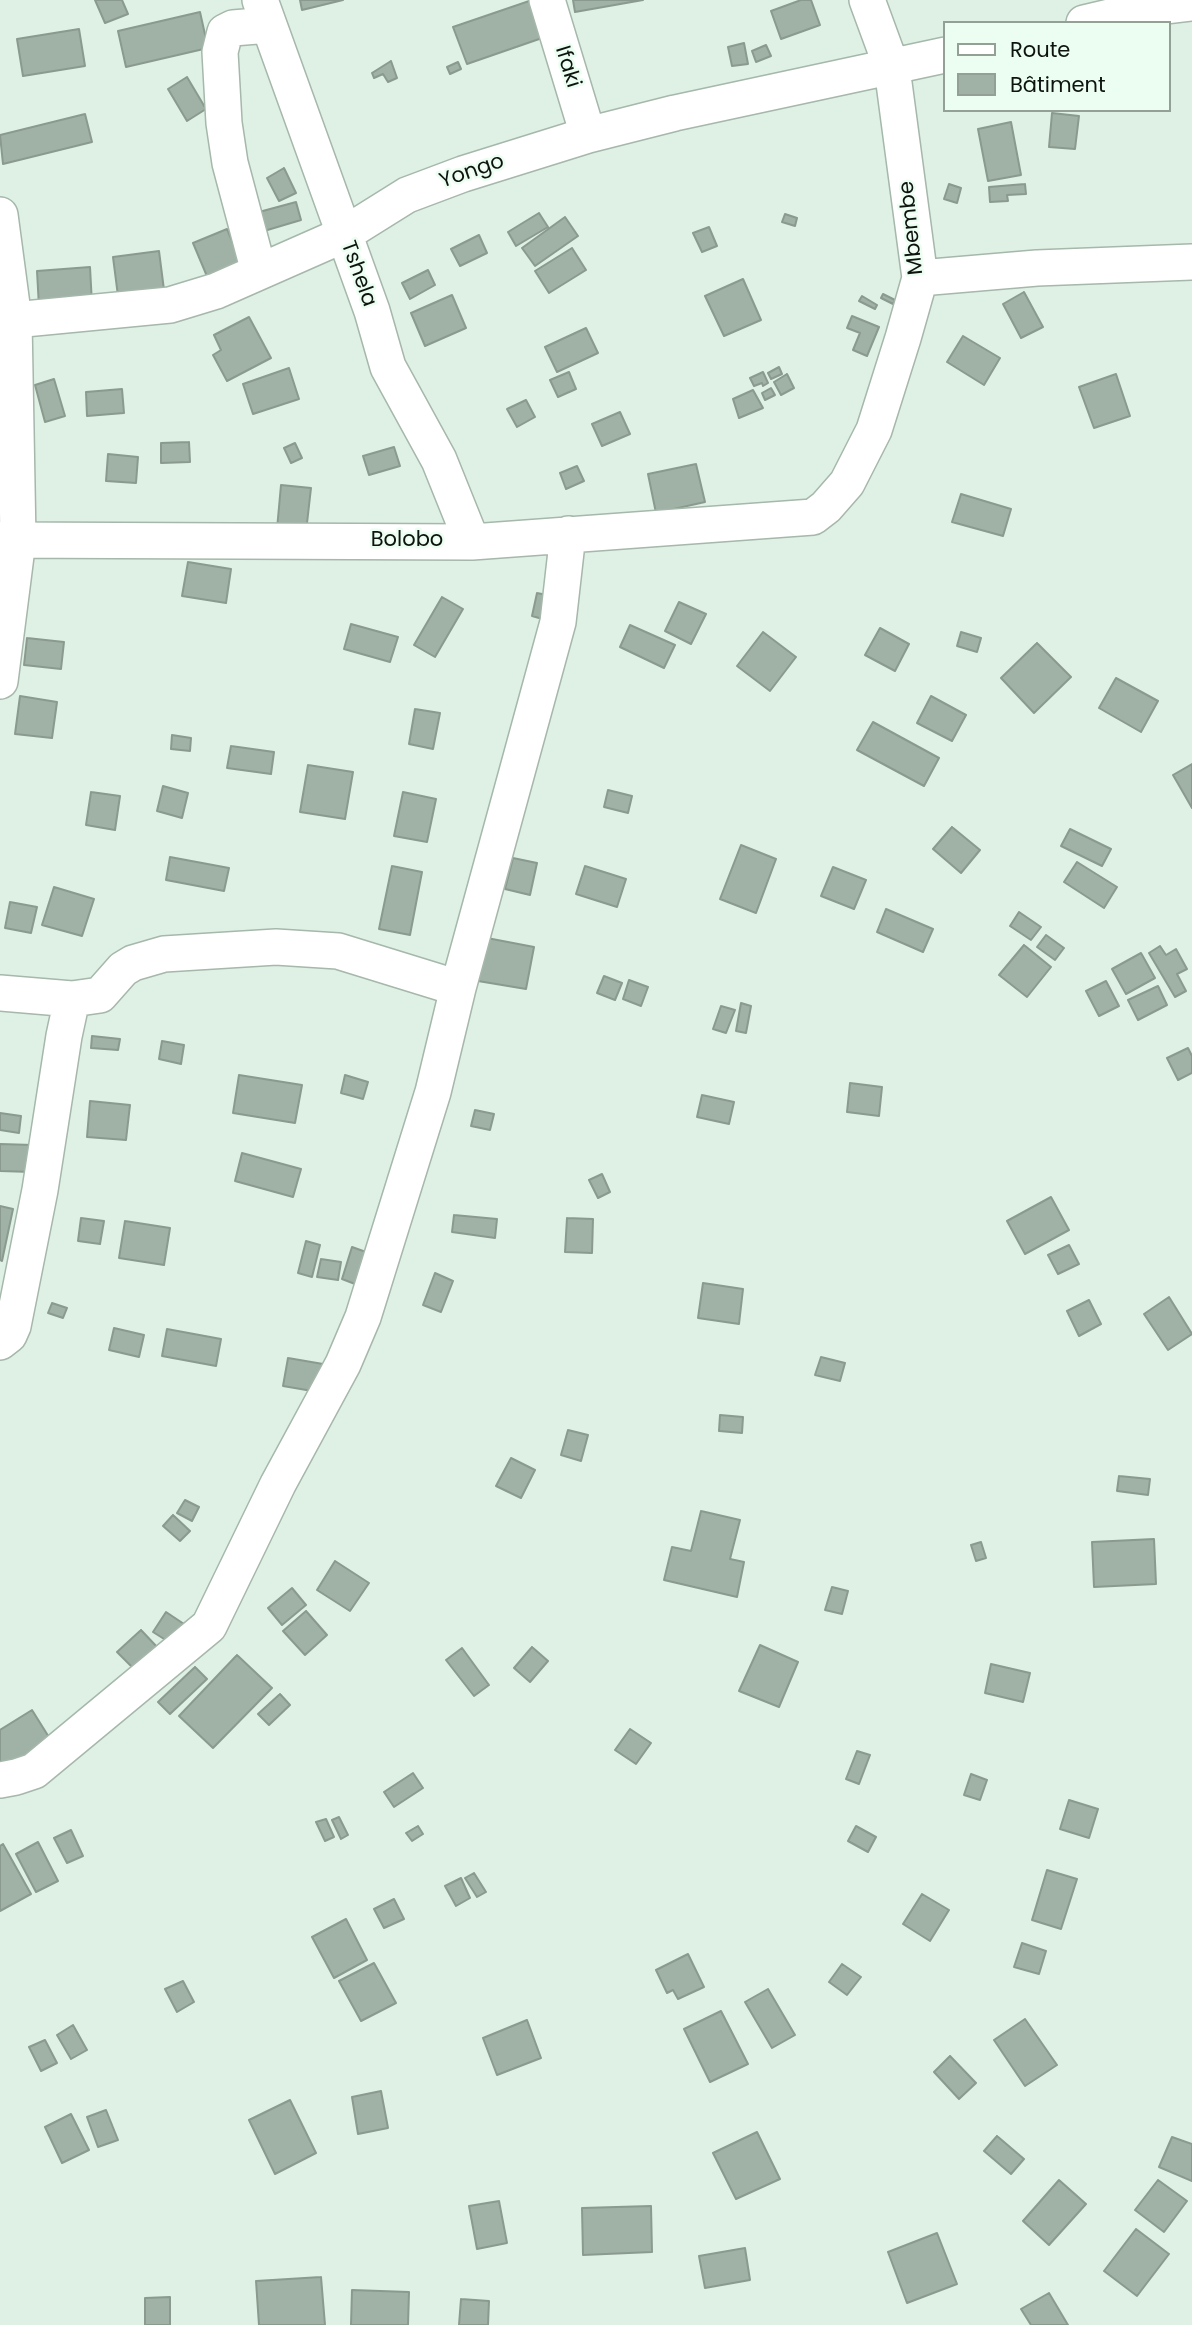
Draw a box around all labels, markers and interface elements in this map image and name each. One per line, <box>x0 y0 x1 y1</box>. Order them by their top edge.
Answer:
legend <box>944 21 1171 112</box>
text: Route <box>1010 35 1070 64</box>
street label: Ifaki <box>549 43 585 91</box>
text: Bâtiment <box>1010 70 1106 99</box>
street label: Yongo <box>436 149 508 195</box>
street label: Mbembe <box>895 180 929 276</box>
street label: Tshela <box>335 238 381 310</box>
street label: Bolobo <box>371 528 443 554</box>

